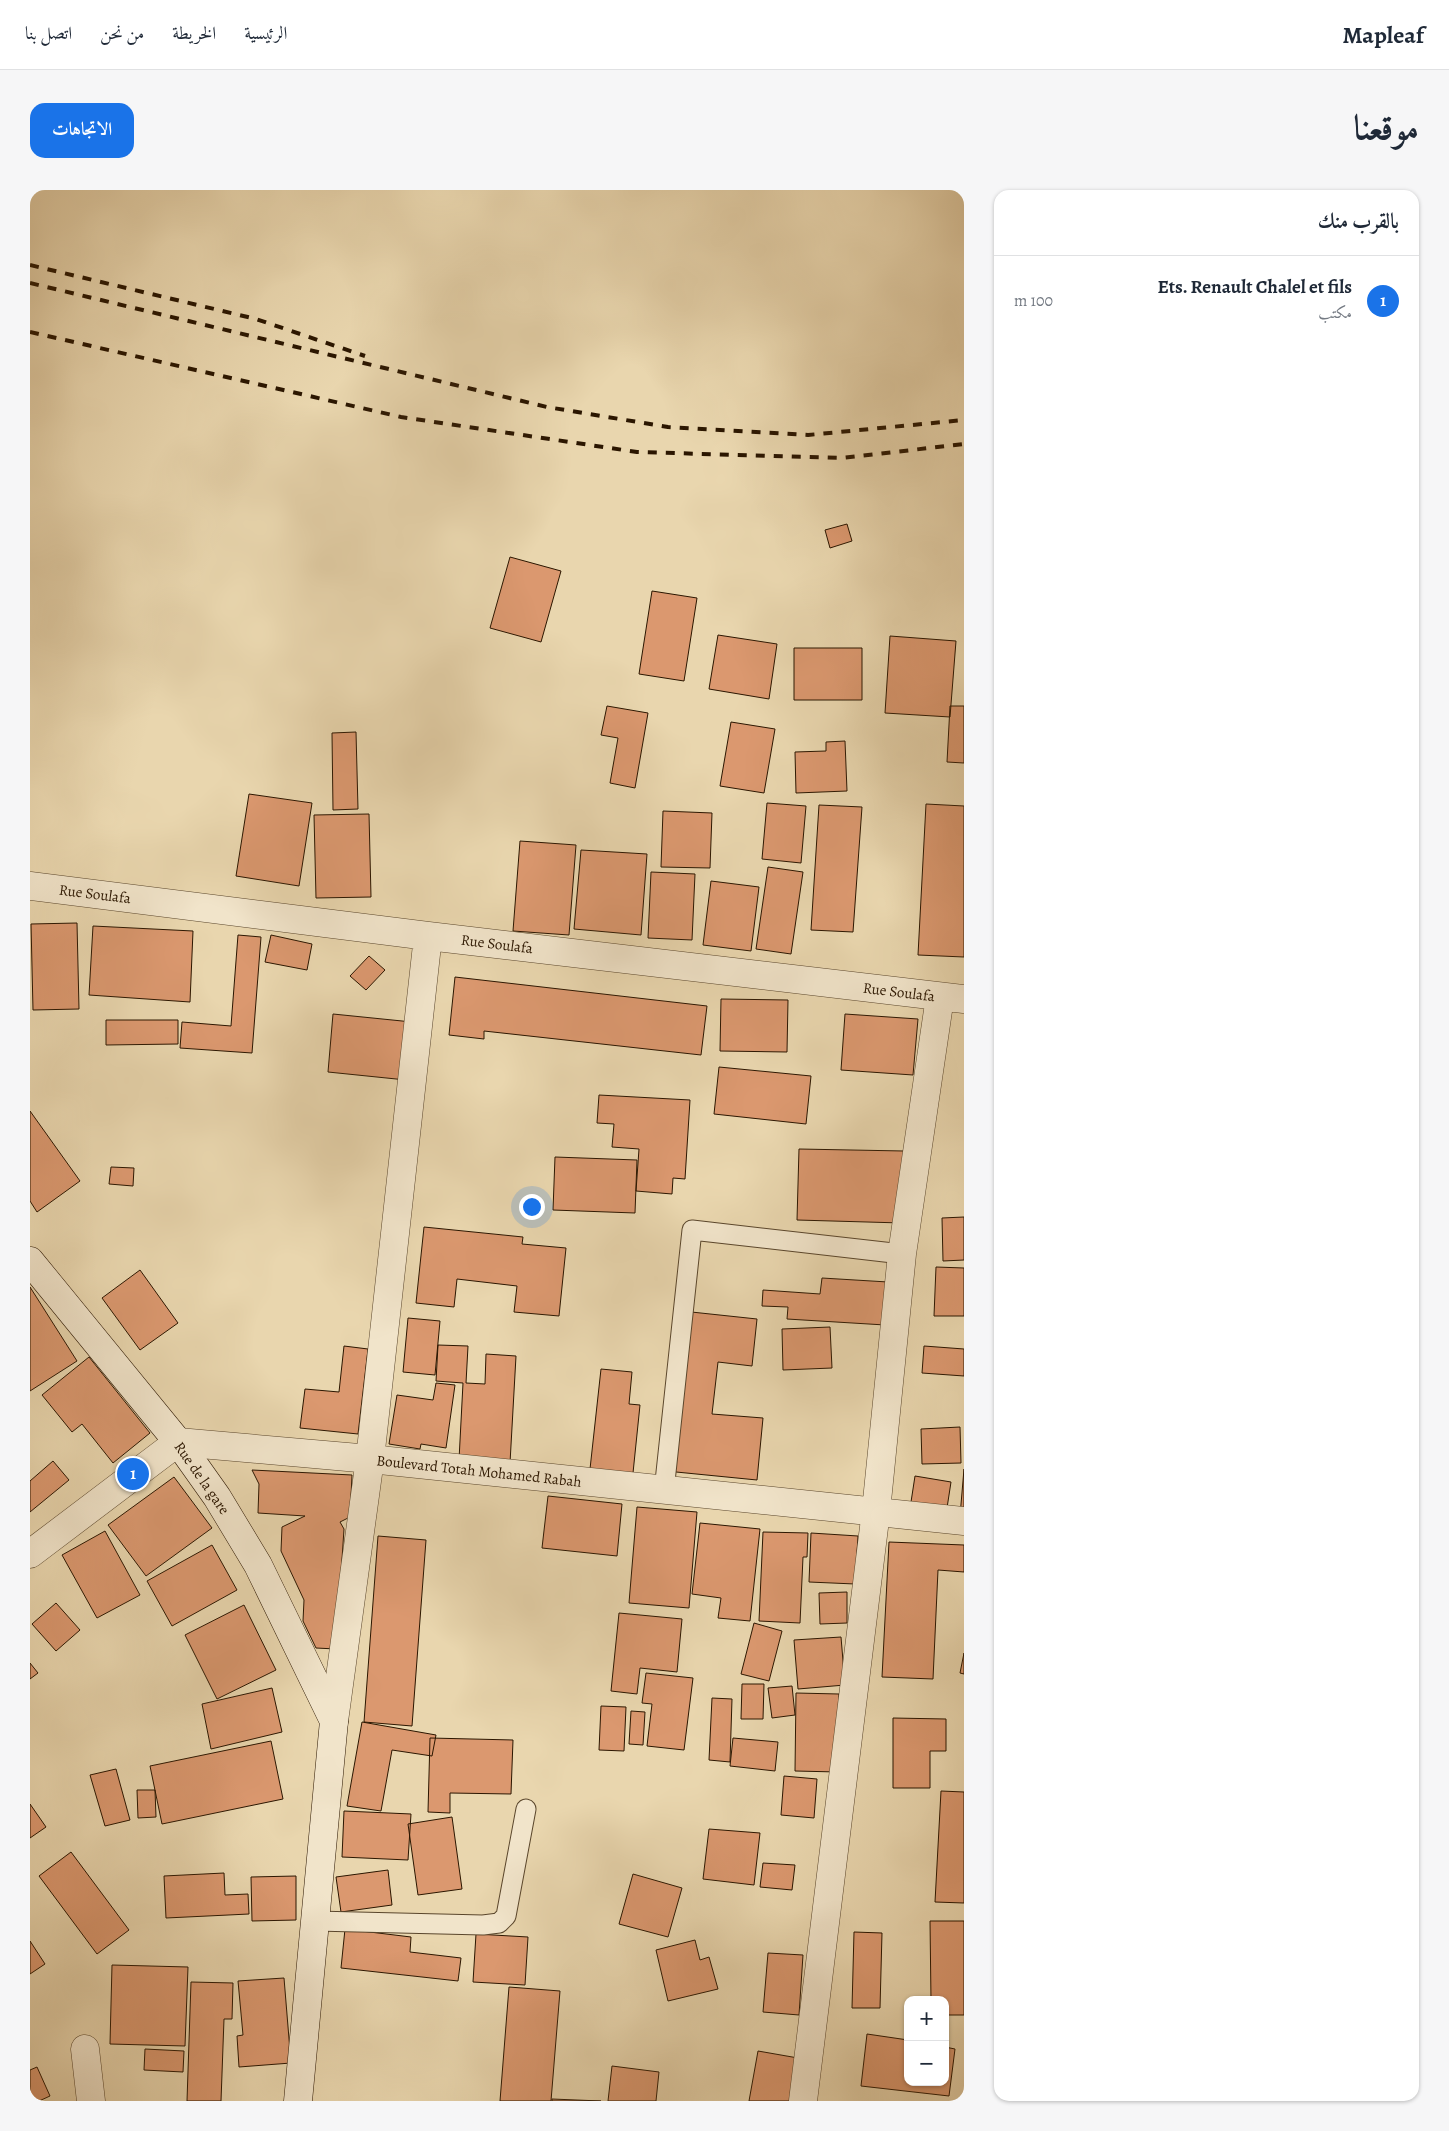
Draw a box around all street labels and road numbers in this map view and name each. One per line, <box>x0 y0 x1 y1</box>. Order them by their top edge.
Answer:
street label: Rue Soulafa <box>58 880 132 908</box>
street label: Rue Soulafa <box>460 930 534 958</box>
street label: Rue Soulafa <box>862 978 936 1006</box>
street label: Rue de la gare <box>170 1438 235 1519</box>
street label: Boulevard Totah Mohamed Rabah <box>375 1450 583 1492</box>

